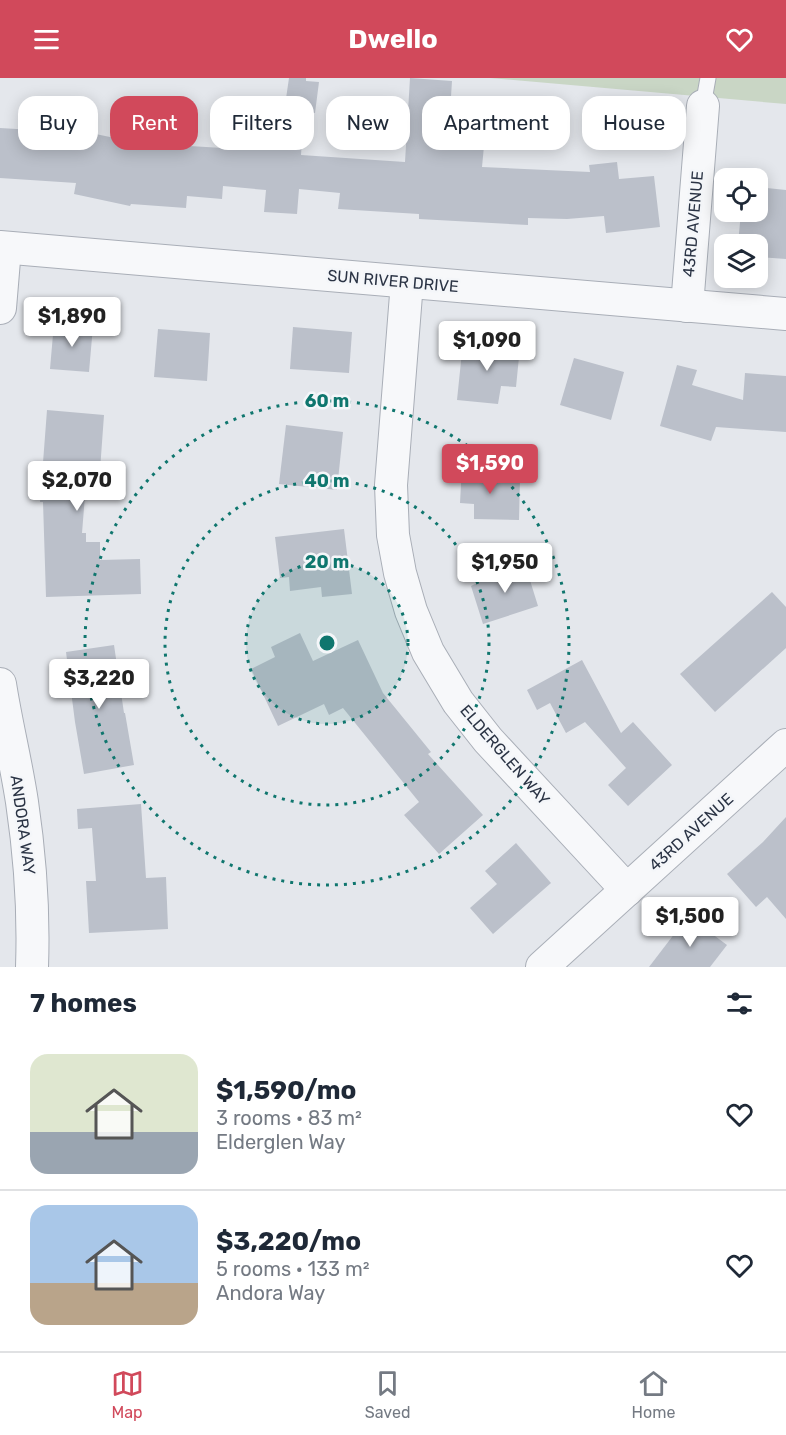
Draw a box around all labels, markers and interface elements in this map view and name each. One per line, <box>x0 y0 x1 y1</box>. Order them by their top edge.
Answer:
icon: menu <box>30 23 63 56</box>
text: Dwello <box>348 23 438 55</box>
icon: heart <box>723 23 756 56</box>
chip: Buy <box>18 96 98 150</box>
chip: Rent <box>110 96 198 150</box>
chip: Filters <box>210 96 314 150</box>
chip: New <box>326 96 410 150</box>
chip: Apartment <box>422 96 570 150</box>
chip: House <box>582 96 686 150</box>
map controls <box>714 168 768 288</box>
button: locate <box>714 168 768 222</box>
street label: 43RD AVENUE <box>679 170 707 278</box>
button: layers <box>714 234 768 288</box>
street label: SUN RIVER DRIVE <box>327 266 459 296</box>
pin: $1,890 <box>23 297 121 348</box>
text: $1,890 <box>38 304 106 328</box>
pin: $1,090 <box>438 321 536 372</box>
text: $1,090 <box>453 328 521 352</box>
text: 60 m <box>305 390 349 412</box>
pin: $1,590 <box>441 444 539 495</box>
text: $1,590 <box>456 451 524 475</box>
pin: $2,070 <box>28 461 126 512</box>
text: $2,070 <box>42 468 112 492</box>
text: 40 m <box>305 470 349 492</box>
pin: $1,950 <box>456 543 554 594</box>
text: $1,950 <box>471 550 539 574</box>
text: 20 m <box>305 551 349 573</box>
centre of rings <box>317 633 337 653</box>
pin: $3,220 <box>50 659 148 710</box>
text: $3,220 <box>63 666 135 690</box>
street label: ELDERGLEN WAY <box>456 701 554 809</box>
street label: ANDORA WAY <box>7 774 39 876</box>
street label: 43RD AVENUE <box>645 789 737 875</box>
pin: $1,500 <box>641 897 739 948</box>
text: $1,500 <box>656 904 724 928</box>
icon: filters <box>723 987 756 1020</box>
text: 7 homes <box>30 988 137 1019</box>
text: $1,590/mo <box>216 1075 357 1106</box>
icon: home <box>78 1078 150 1150</box>
icon: heart <box>723 1098 756 1131</box>
text: 3 rooms · 83 m² <box>216 1106 362 1130</box>
text: Elderglen Way <box>216 1130 346 1154</box>
text: $3,220/mo <box>216 1226 361 1257</box>
icon: home <box>78 1229 150 1301</box>
icon: heart <box>723 1249 756 1282</box>
text: 5 rooms · 133 m² <box>216 1257 370 1281</box>
text: Andora Way <box>216 1281 325 1305</box>
tab: Map <box>111 1367 144 1422</box>
tab: Saved <box>365 1367 410 1422</box>
tab: Home <box>632 1367 675 1422</box>

